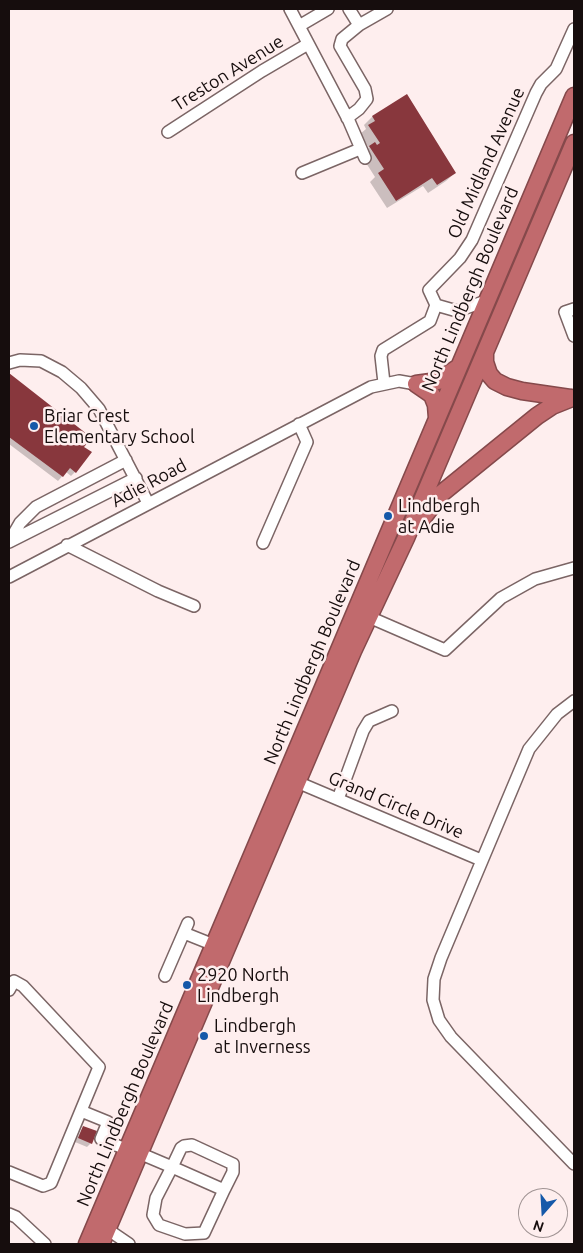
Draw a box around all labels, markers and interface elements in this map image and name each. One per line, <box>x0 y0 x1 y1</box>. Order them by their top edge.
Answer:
street label: Treston Avenue <box>169 30 287 116</box>
street label: Old Midland Avenue <box>443 84 529 242</box>
street label: North Lindbergh Boulevard <box>417 183 523 395</box>
place label: Briar Crest Elementary School <box>44 405 195 448</box>
marker: Briar Crest Elementary School <box>28 420 40 432</box>
street label: Adie Road <box>108 454 190 512</box>
place label: Lindbergh at Adie <box>398 495 480 538</box>
marker: Lindbergh at Adie <box>382 510 394 522</box>
street label: North Lindbergh Boulevard <box>259 556 365 768</box>
street label: Grand Circle Drive <box>325 767 467 843</box>
place label: 2920 North Lindbergh <box>197 964 289 1006</box>
marker: 2920 North Lindbergh <box>181 979 193 991</box>
street label: North Lindbergh Boulevard <box>72 998 178 1210</box>
place label: Lindbergh at Inverness <box>214 1015 311 1058</box>
marker: Lindbergh at Inverness <box>198 1030 210 1042</box>
north arrow <box>518 1188 568 1238</box>
text: N <box>531 1217 546 1236</box>

